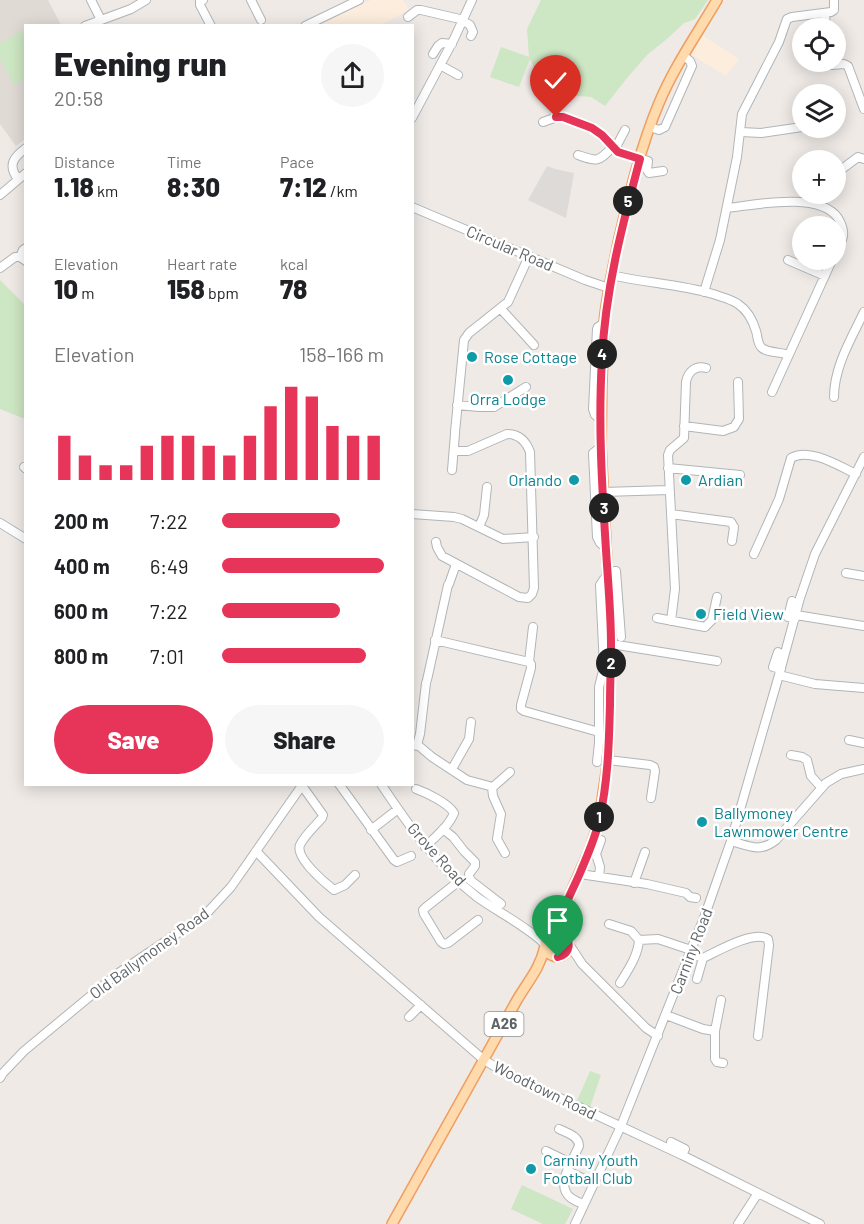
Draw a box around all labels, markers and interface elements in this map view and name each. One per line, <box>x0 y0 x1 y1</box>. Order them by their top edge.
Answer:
map controls <box>792 18 846 270</box>
button: locate <box>792 18 846 72</box>
text: Evening run <box>54 43 227 83</box>
button: share <box>321 44 384 107</box>
pin <box>530 55 581 117</box>
icon: check <box>539 64 572 97</box>
button: layers <box>792 84 846 138</box>
text: 20:58 <box>54 86 104 110</box>
button: + <box>792 150 846 204</box>
text: Distance <box>54 152 115 171</box>
text: Time <box>167 152 202 171</box>
text: Pace <box>280 152 314 171</box>
text: 1.18 <box>54 171 94 202</box>
text: 8:30 <box>167 171 220 202</box>
text: 7:12 <box>280 171 327 202</box>
text: km <box>94 181 118 200</box>
text: /km <box>327 181 358 200</box>
pin: 5 <box>613 186 643 216</box>
text: 5 <box>624 191 632 210</box>
button: − <box>792 216 846 270</box>
street label: Circular Road <box>464 221 557 274</box>
text: Elevation <box>54 254 118 273</box>
text: Heart rate <box>167 254 237 273</box>
text: kcal <box>280 254 308 273</box>
text: 10 <box>54 273 78 304</box>
text: 158 <box>167 273 205 304</box>
text: 78 <box>280 273 307 304</box>
text: m <box>78 283 95 302</box>
text: bpm <box>205 283 239 302</box>
pin: 4 <box>587 339 617 369</box>
text: Elevation <box>54 342 135 366</box>
text: 158–166 m <box>299 342 384 366</box>
text: 4 <box>597 344 607 363</box>
place label: Rose Cottage <box>484 347 577 366</box>
marker: Rose Cottage <box>465 350 479 364</box>
marker: Orra Lodge <box>501 373 515 387</box>
place label: Orra Lodge <box>470 389 546 408</box>
place label: Orlando <box>508 470 562 489</box>
place label: Ardian <box>698 470 743 489</box>
marker: Orlando <box>567 473 581 487</box>
marker: Ardian <box>679 473 693 487</box>
pin: 3 <box>589 493 619 523</box>
text: 3 <box>600 498 608 517</box>
text: 200 m <box>54 509 109 533</box>
text: 7:22 <box>150 509 188 533</box>
text: 400 m <box>54 554 110 578</box>
text: 6:49 <box>150 554 189 578</box>
text: 600 m <box>54 599 108 623</box>
text: 7:22 <box>150 599 188 623</box>
place label: Field View <box>713 604 784 623</box>
marker: Field View <box>694 607 708 621</box>
text: 800 m <box>54 644 108 668</box>
text: 7:01 <box>150 644 184 668</box>
pin: 2 <box>596 648 626 678</box>
text: 2 <box>607 653 615 672</box>
button: Save <box>54 705 213 774</box>
button: Share <box>225 705 384 774</box>
pin: 1 <box>584 802 614 832</box>
place label: Ballymoney Lawnmower Centre <box>714 803 849 840</box>
text: 1 <box>596 807 602 826</box>
marker: Ballymoney Lawnmower Centre <box>695 815 709 829</box>
street label: Grove Road <box>404 818 471 889</box>
pin <box>532 895 583 957</box>
street label: Old Ballymoney Road <box>85 903 212 1002</box>
icon: arrive <box>541 904 574 937</box>
street label: Carniny Road <box>665 905 716 997</box>
road number: A26 <box>484 1012 524 1036</box>
street label: Woodtown Road <box>491 1056 600 1123</box>
place label: Carniny Youth Football Club <box>543 1150 638 1187</box>
marker: Carniny Youth Football Club <box>524 1162 538 1176</box>

